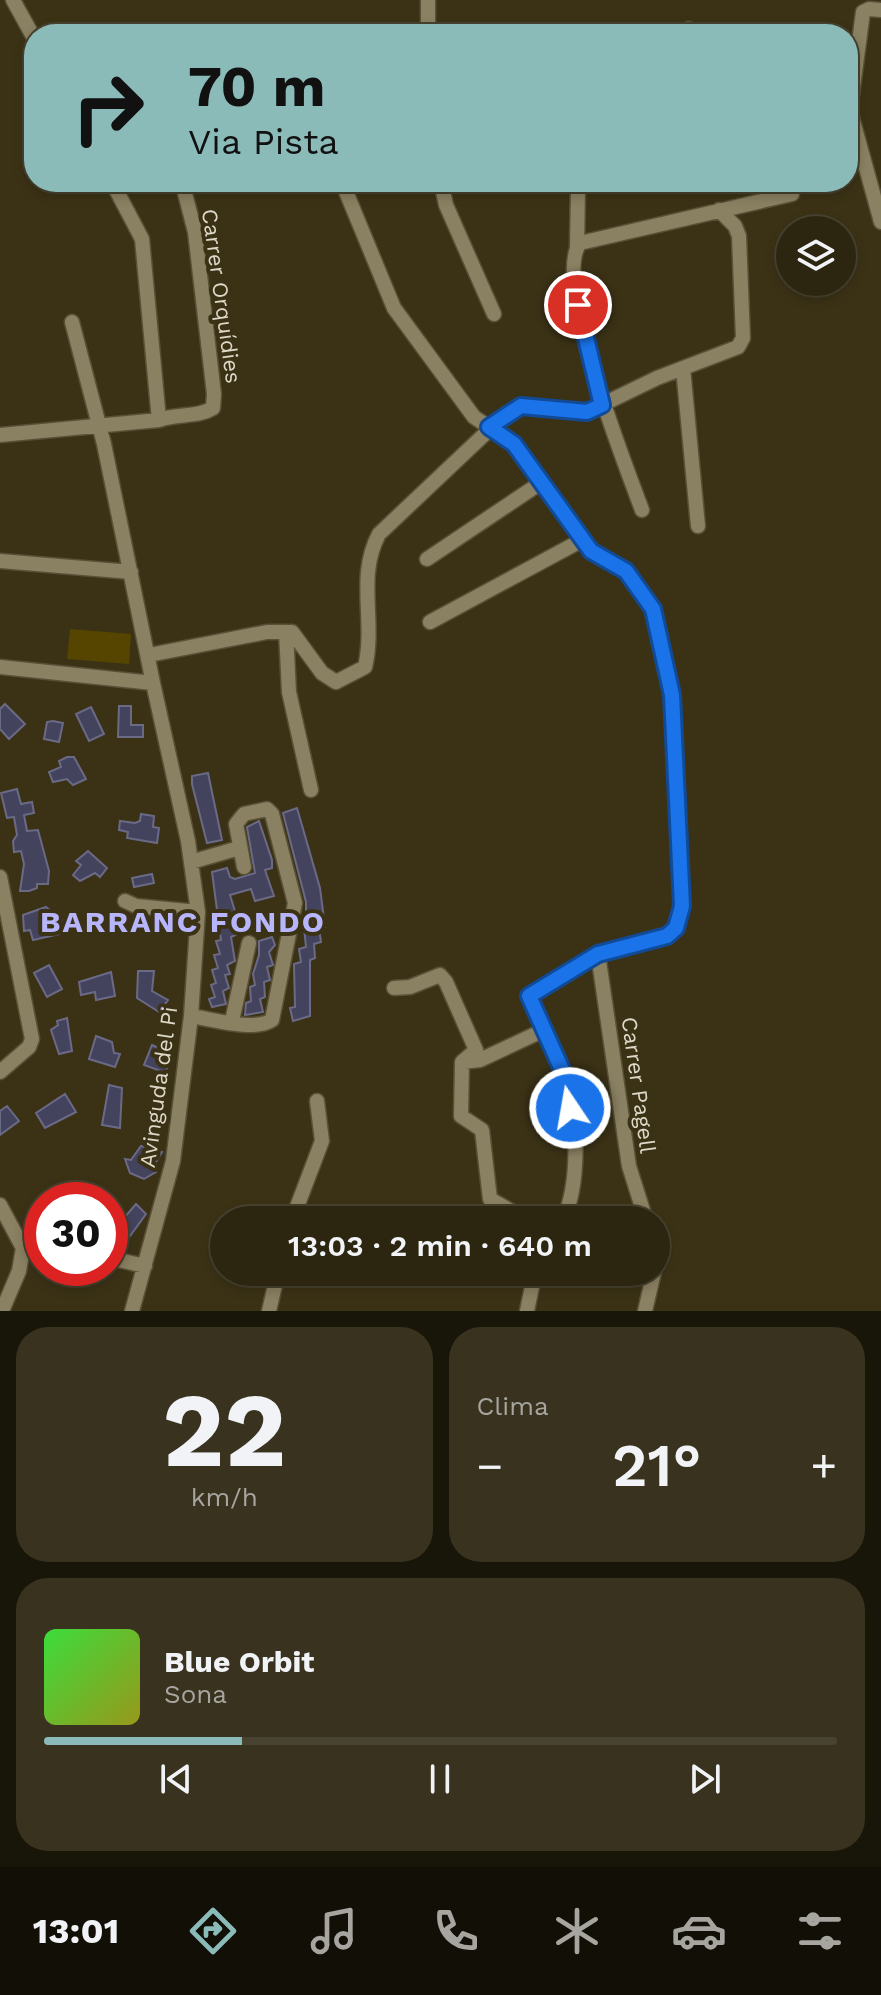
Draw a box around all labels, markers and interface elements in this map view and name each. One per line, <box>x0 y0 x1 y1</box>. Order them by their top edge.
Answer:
text: 70 m <box>188 54 325 120</box>
icon: right <box>56 56 160 160</box>
text: Via Pista <box>188 121 339 163</box>
street label: Carrer Orquídies <box>197 207 246 385</box>
map controls <box>776 216 856 296</box>
button: layers <box>776 216 856 296</box>
pin <box>544 271 612 339</box>
icon: arrive <box>556 283 600 327</box>
district label: BARRANC FONDO <box>40 904 326 939</box>
street label: Avinguda del Pi <box>135 1005 182 1169</box>
street label: Carrer Pagell <box>617 1015 660 1155</box>
position arrow <box>528 1066 612 1150</box>
speed limit sign: 30 <box>24 1182 128 1286</box>
text: 13:03 · 2 min · 640 m <box>288 1228 592 1263</box>
text: 22 <box>162 1369 286 1491</box>
text: Clima <box>477 1391 549 1421</box>
text: 21° <box>612 1430 701 1501</box>
text: − <box>477 1440 503 1492</box>
text: + <box>810 1440 837 1492</box>
text: km/h <box>191 1482 258 1512</box>
text: Blue Orbit <box>164 1644 314 1679</box>
text: Sona <box>164 1679 227 1709</box>
icon: previous <box>154 1757 198 1801</box>
icon: pause <box>418 1757 462 1801</box>
icon: next <box>683 1757 727 1801</box>
icon: directions <box>185 1903 241 1959</box>
icon: music <box>306 1903 362 1959</box>
icon: phone <box>428 1903 484 1959</box>
icon: climate <box>549 1903 605 1959</box>
icon: car <box>671 1903 727 1959</box>
icon: filters <box>792 1903 848 1959</box>
text: 13:01 <box>33 1910 119 1952</box>

